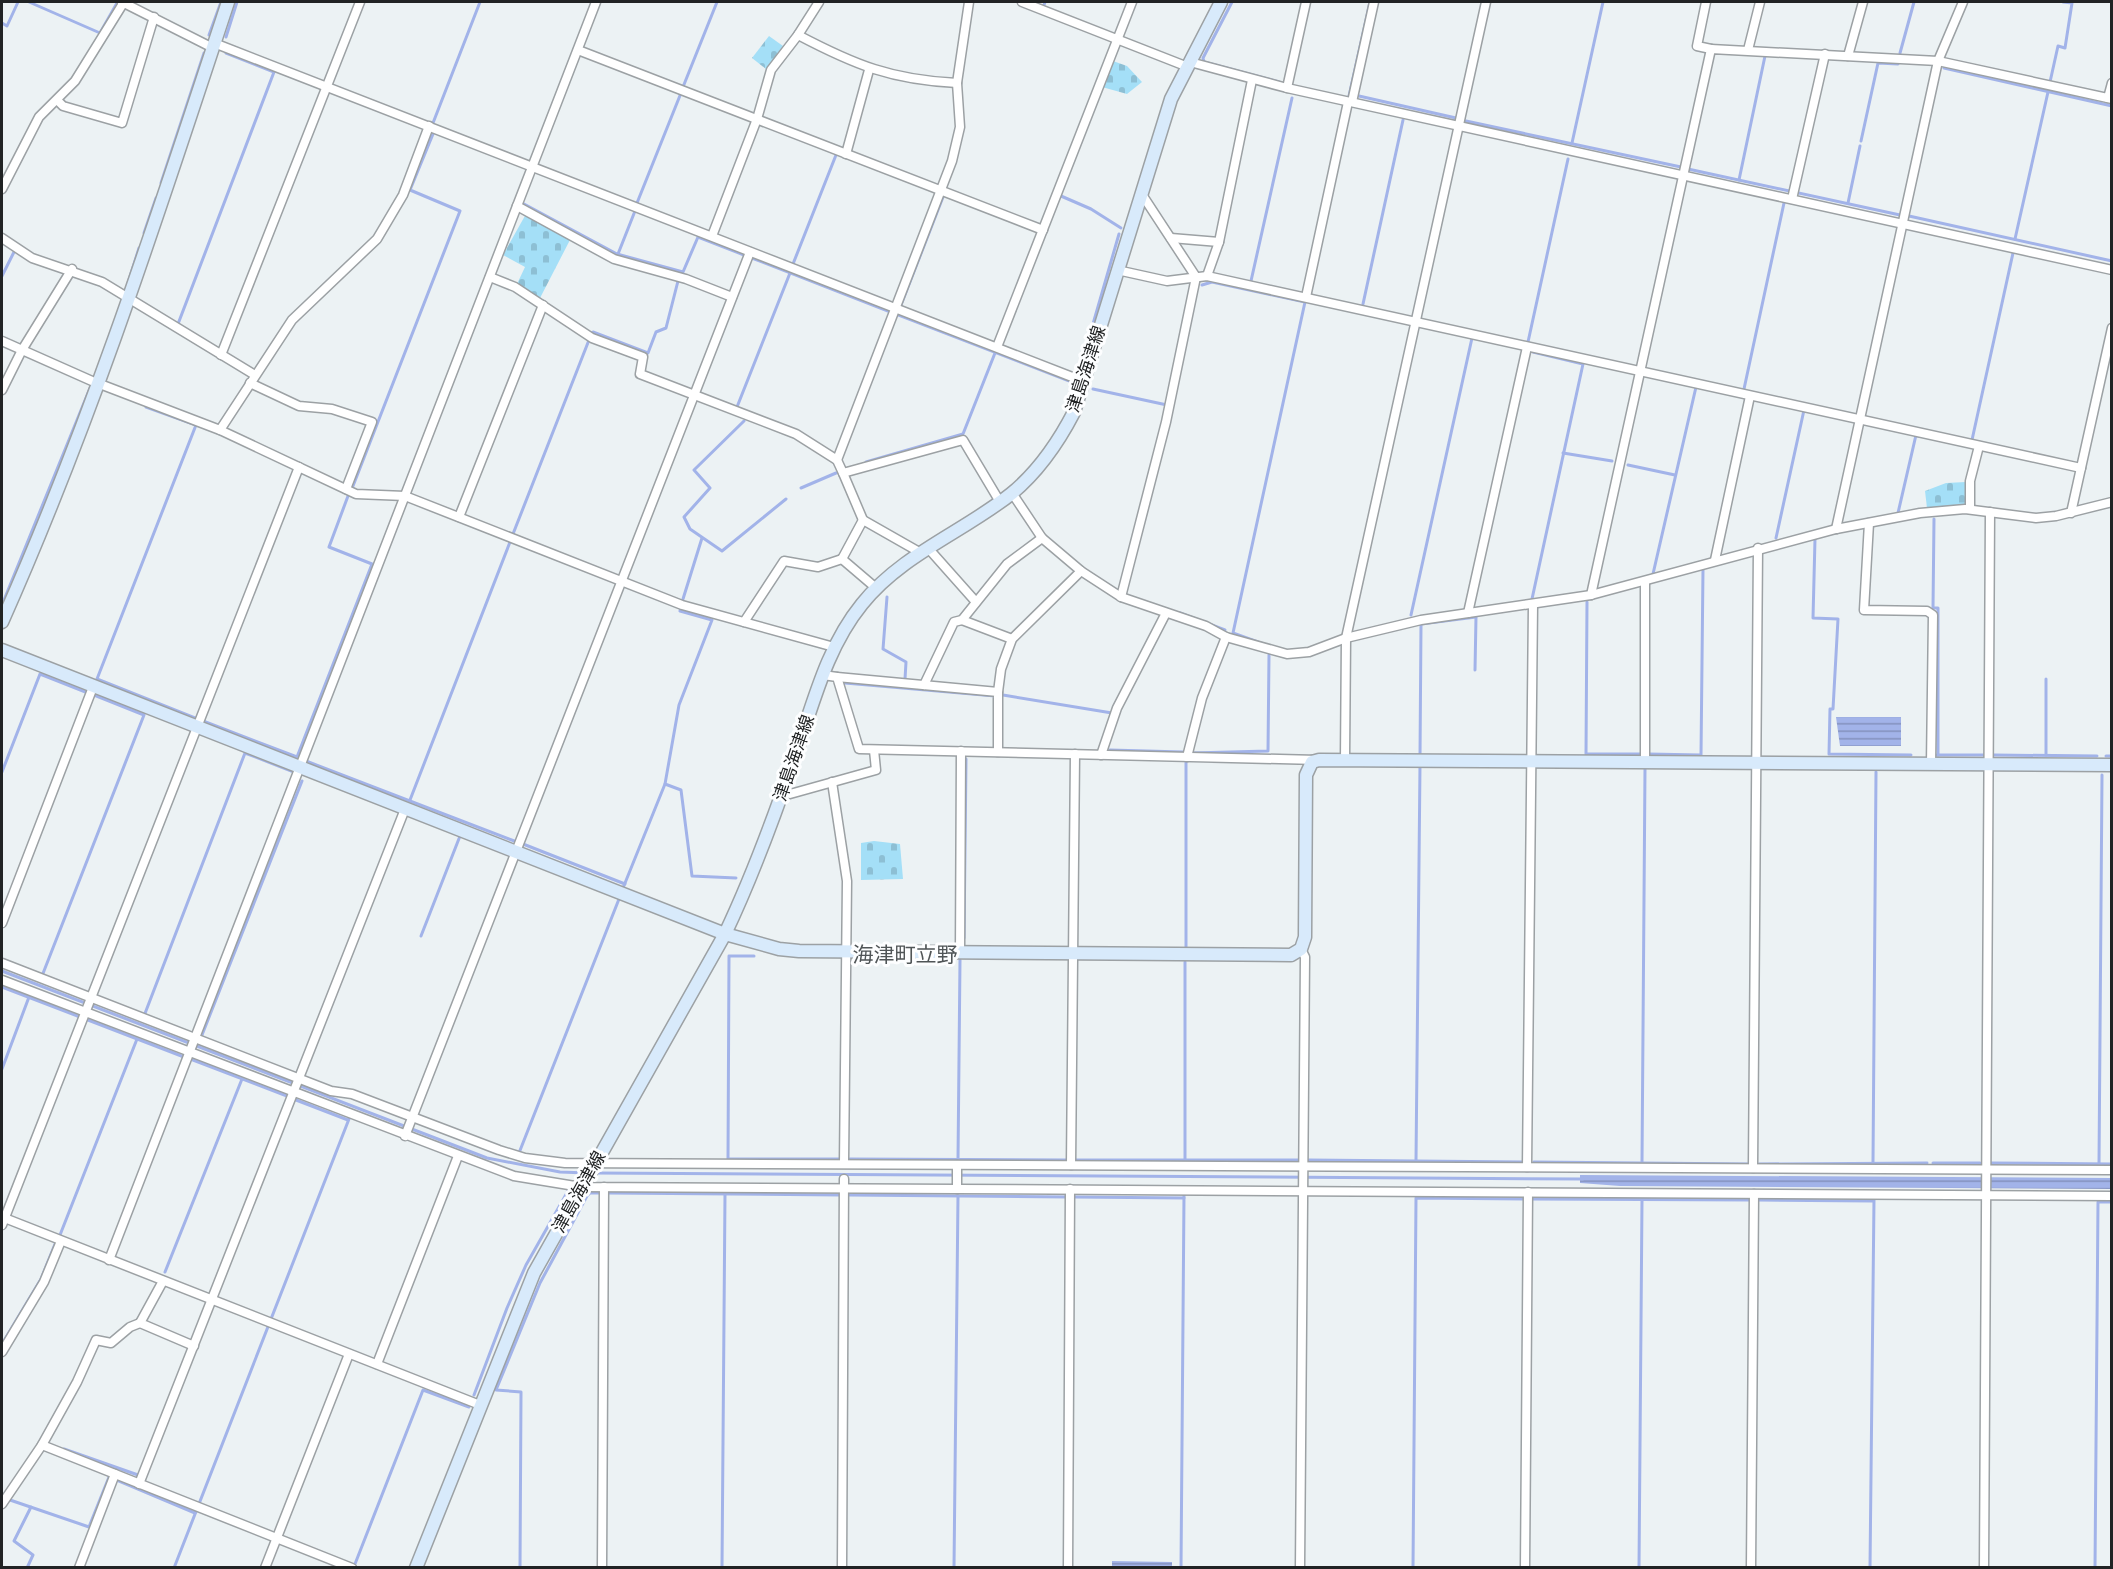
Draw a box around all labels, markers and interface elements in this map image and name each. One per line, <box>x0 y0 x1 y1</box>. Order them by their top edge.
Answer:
street label: 津島海津線 <box>1060 322 1111 416</box>
street label: 津島海津線 <box>767 711 820 804</box>
district label: 海津町立野 <box>853 940 958 969</box>
street label: 津島海津線 <box>546 1146 611 1237</box>

